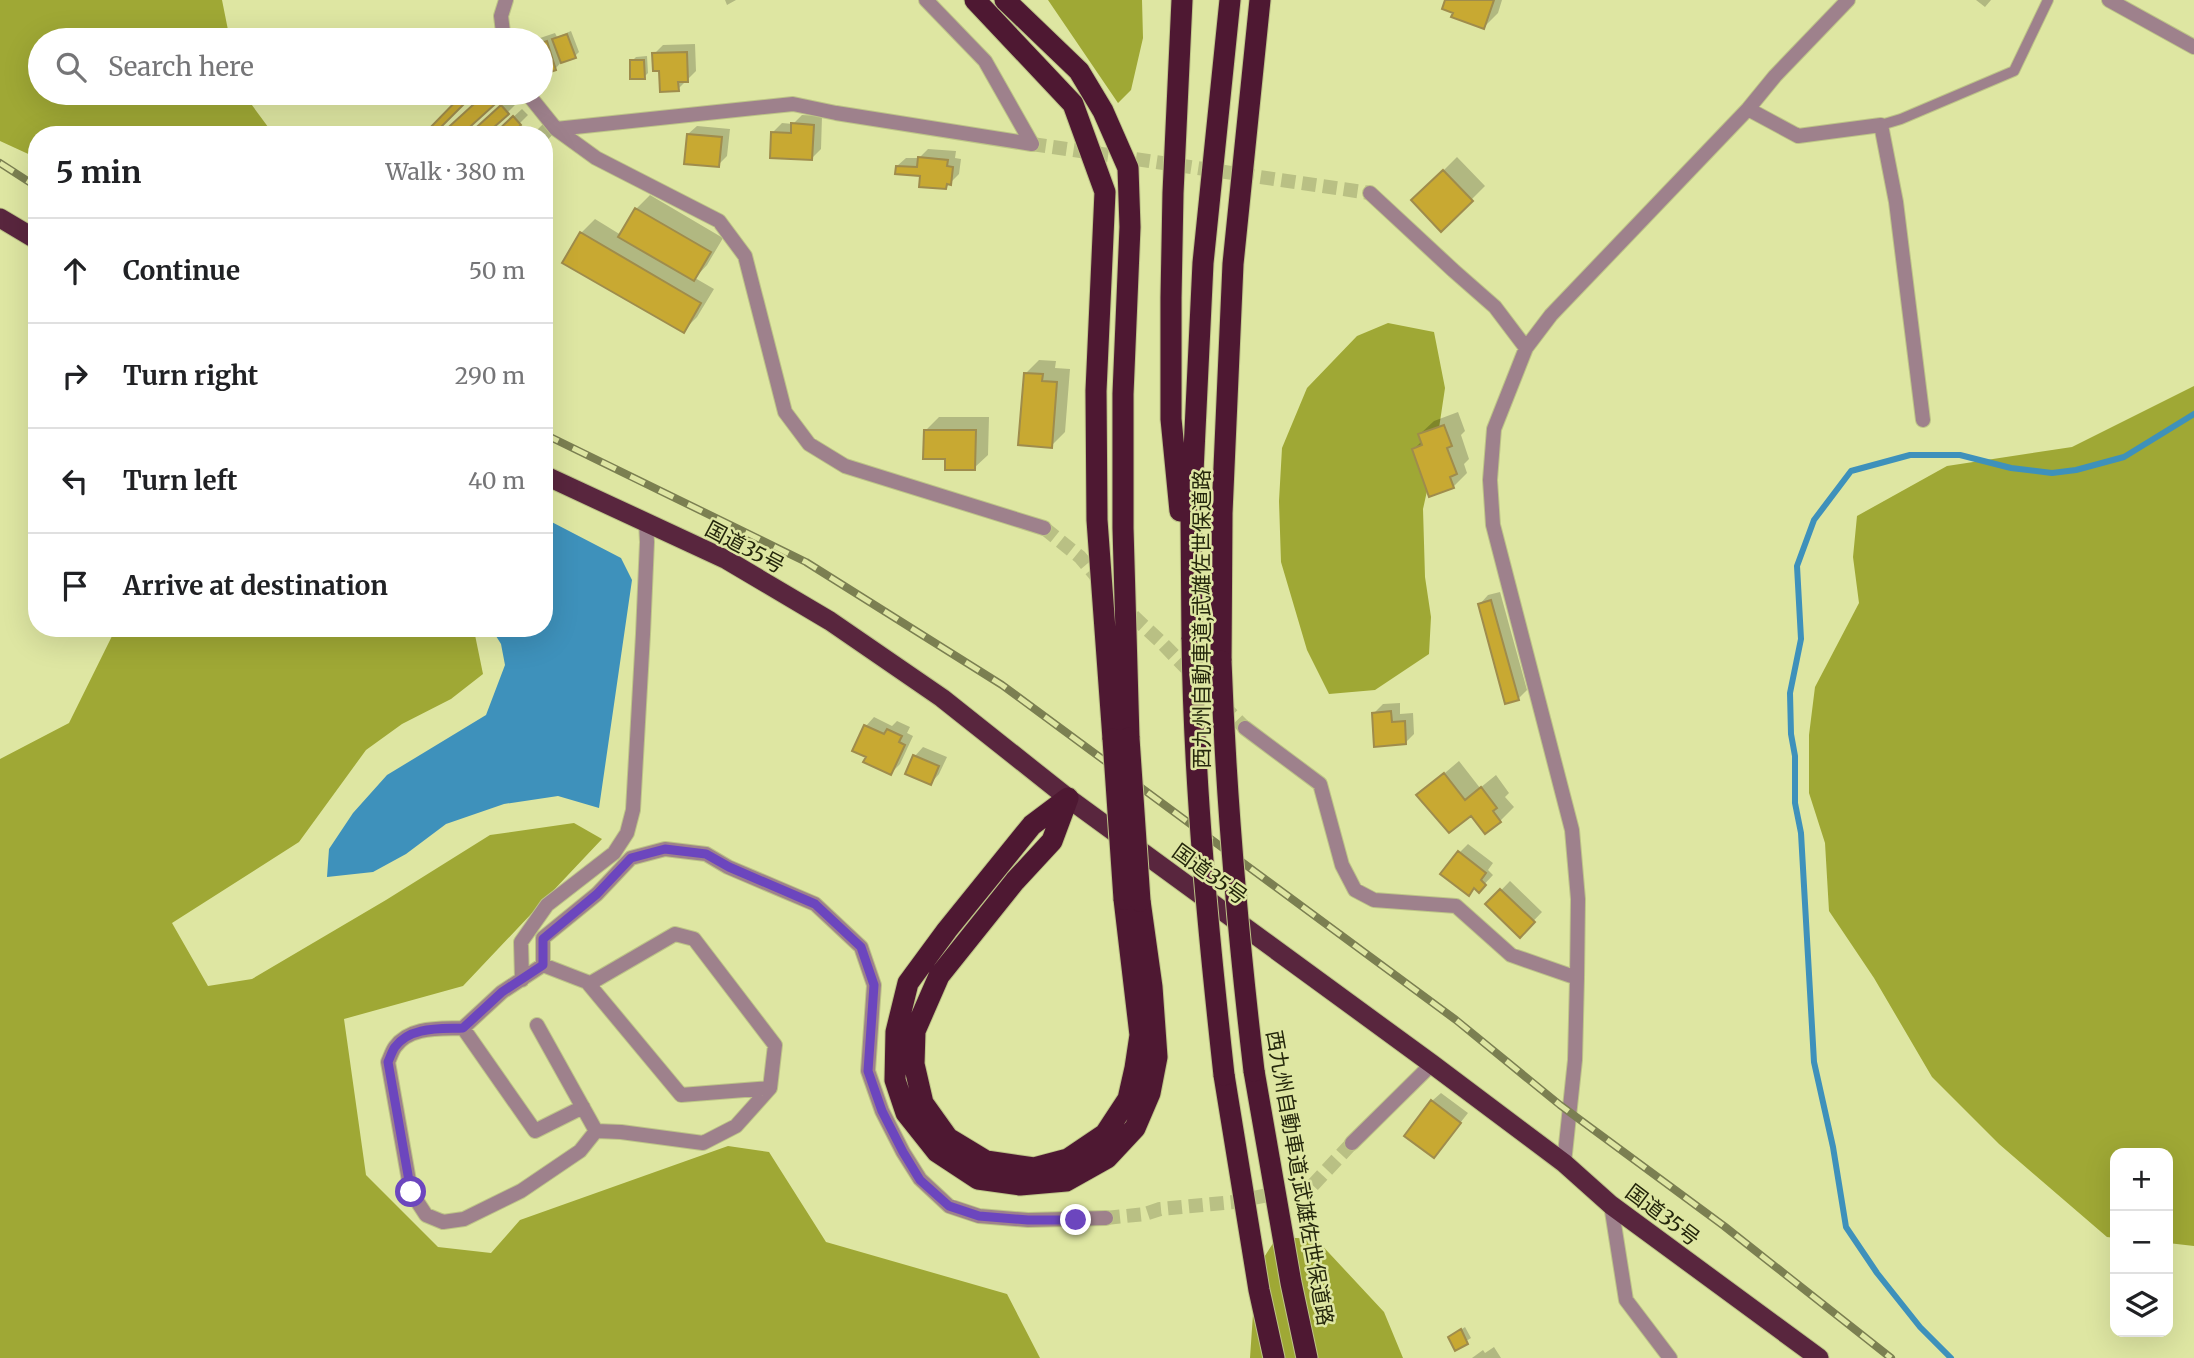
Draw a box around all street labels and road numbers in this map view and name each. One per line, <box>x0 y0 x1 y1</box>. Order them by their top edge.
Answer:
street label: 西九州自動車道;武雄佐世保道路 <box>1188 469 1215 769</box>
street label: 国道35号 <box>701 515 789 579</box>
street label: 国道35号 <box>1167 838 1253 910</box>
street label: 西九州自動車道;武雄佐世保道路 <box>1261 1028 1339 1328</box>
street label: 国道35号 <box>1620 1178 1706 1252</box>

